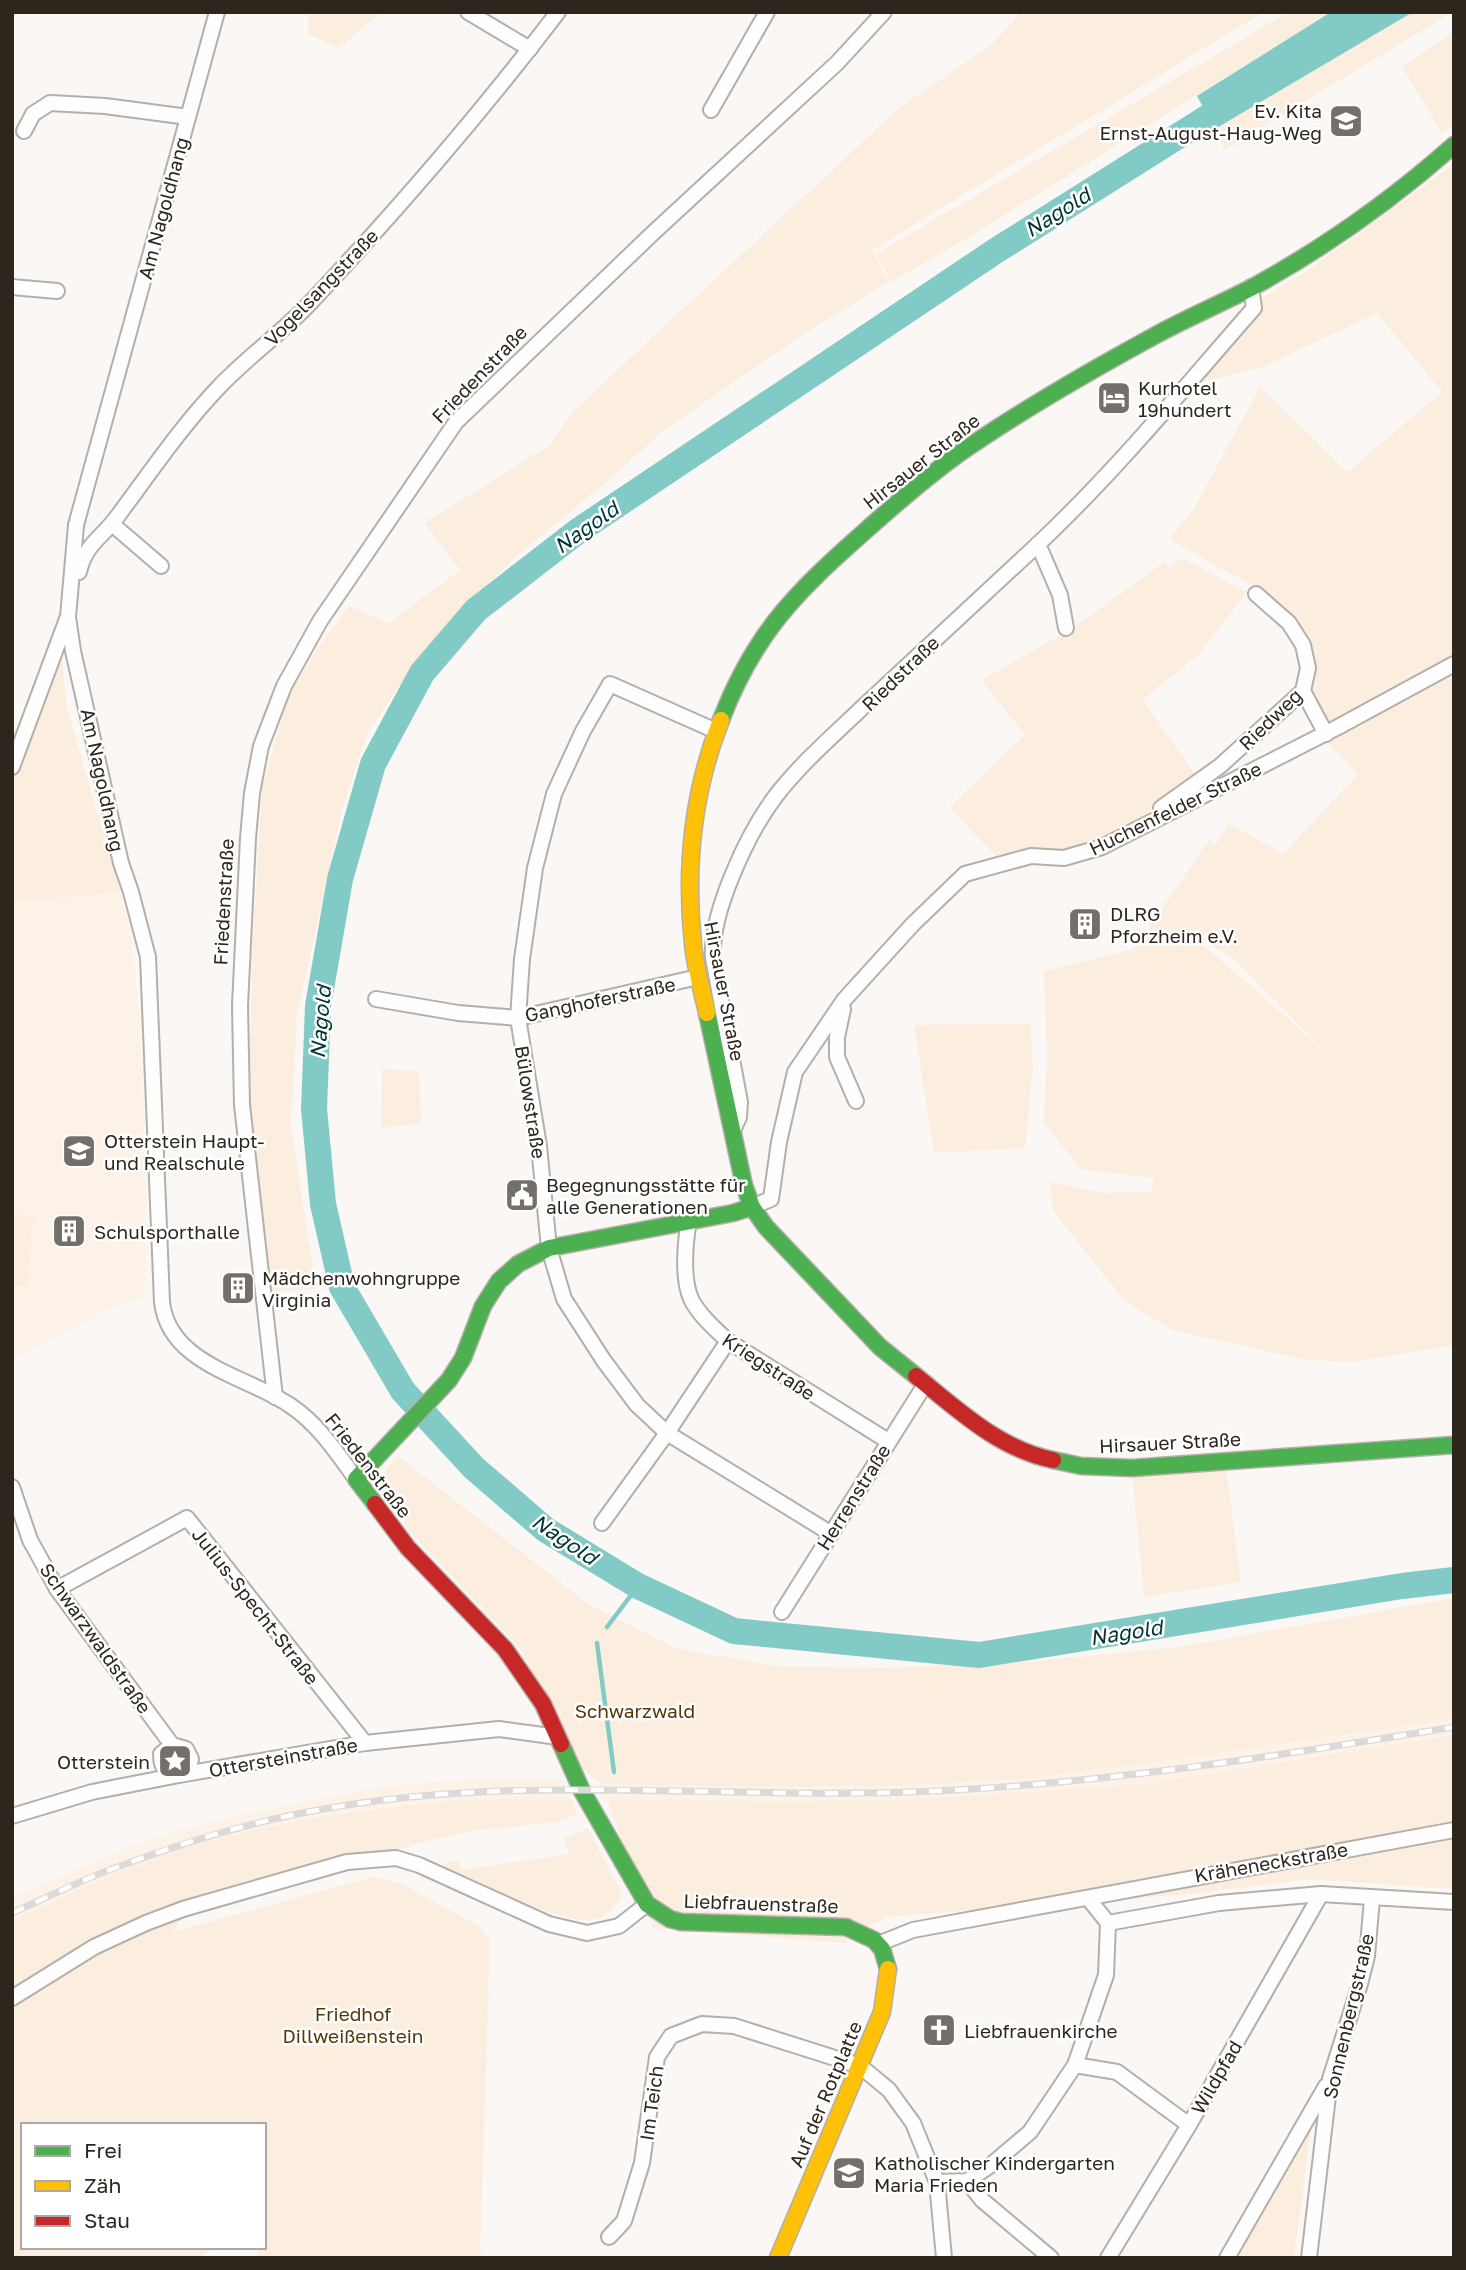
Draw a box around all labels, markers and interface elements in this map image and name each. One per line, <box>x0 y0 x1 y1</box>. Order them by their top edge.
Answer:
place label: Ev. Kita Ernst-August-Haug-Weg <box>1100 99 1322 144</box>
school or university icon: Ev. Kita Ernst-August-Haug-Weg <box>1327 102 1365 140</box>
street label: Am Nagoldhang <box>133 135 193 281</box>
water label: Nagold <box>1019 181 1097 242</box>
street label: Vogelsangstraße <box>259 224 383 350</box>
street label: Friedenstraße <box>427 320 531 428</box>
place label: Kurhotel 19hundert <box>1138 376 1232 421</box>
hotel icon: Kurhotel 19hundert <box>1095 379 1133 417</box>
street label: Hirsauer Straße <box>858 408 984 514</box>
water label: Nagold <box>549 494 625 559</box>
street label: Riedstraße <box>857 631 943 715</box>
street label: Riedweg <box>1234 683 1306 755</box>
street label: Am Nagoldhang <box>77 706 129 854</box>
street label: Huchenfelder Straße <box>1085 756 1265 860</box>
street label: Friedenstraße <box>208 838 238 966</box>
place label: DLRG Pforzheim e.V. <box>1110 902 1238 947</box>
building icon: DLRG Pforzheim e.V. <box>1066 905 1104 943</box>
street label: Hirsauer Straße <box>700 919 750 1063</box>
street label: Ganghoferstraße <box>523 972 677 1026</box>
water label: Nagold <box>304 983 336 1059</box>
street label: Bülowstraße <box>511 1044 551 1160</box>
place label: Otterstein Haupt- und Realschule <box>104 1129 265 1174</box>
school or university icon: Otterstein Haupt- und Realschule <box>60 1132 98 1170</box>
place label: Begegnungsstätte für alle Generationen <box>546 1173 746 1218</box>
public building icon: Begegnungsstätte für alle Generationen <box>503 1176 541 1214</box>
building icon: Schulsporthalle <box>50 1212 88 1250</box>
place label: Schulsporthalle <box>94 1220 240 1243</box>
place label: Mädchenwohngruppe Virginia <box>262 1266 460 1311</box>
building icon: Mädchenwohngruppe Virginia <box>219 1269 257 1307</box>
street label: Kriegstraße <box>718 1327 820 1405</box>
street label: Friedenstraße <box>321 1408 417 1522</box>
street label: Hirsauer Straße <box>1099 1427 1241 1457</box>
street label: Herrenstraße <box>811 1440 895 1554</box>
water label: Nagold <box>528 1508 604 1571</box>
street label: Julius-Specht-Straße <box>188 1523 324 1689</box>
street label: Schwarzwaldstraße <box>35 1558 157 1718</box>
water label: Nagold <box>1088 1613 1166 1651</box>
park label: Schwarzwald <box>575 1699 695 1722</box>
street label: Ottersteinstraße <box>207 1733 359 1781</box>
place icon: Otterstein <box>156 1742 194 1780</box>
place label: Otterstein <box>57 1750 150 1773</box>
street label: Kräheneckstraße <box>1193 1837 1349 1887</box>
street label: Liebfrauenstraße <box>683 1889 839 1917</box>
street label: Sonnenbergstraße <box>1318 1931 1378 2101</box>
park label: Friedhof Dillweißenstein <box>283 2002 423 2047</box>
church icon: Liebfrauenkirche <box>920 2011 958 2049</box>
street label: Auf der Rotplatte <box>784 2017 866 2171</box>
place label: Liebfrauenkirche <box>964 2019 1118 2042</box>
street label: Wildpfad <box>1186 2036 1246 2118</box>
street label: Im Teich <box>634 2064 668 2142</box>
legend <box>21 2123 266 2249</box>
text: Frei <box>84 2137 122 2163</box>
place label: Katholischer Kindergarten Maria Frieden <box>874 2151 1115 2196</box>
school or university icon: Katholischer Kindergarten Maria Frieden <box>830 2154 868 2192</box>
text: Zäh <box>84 2172 121 2198</box>
text: Stau <box>84 2207 130 2233</box>

